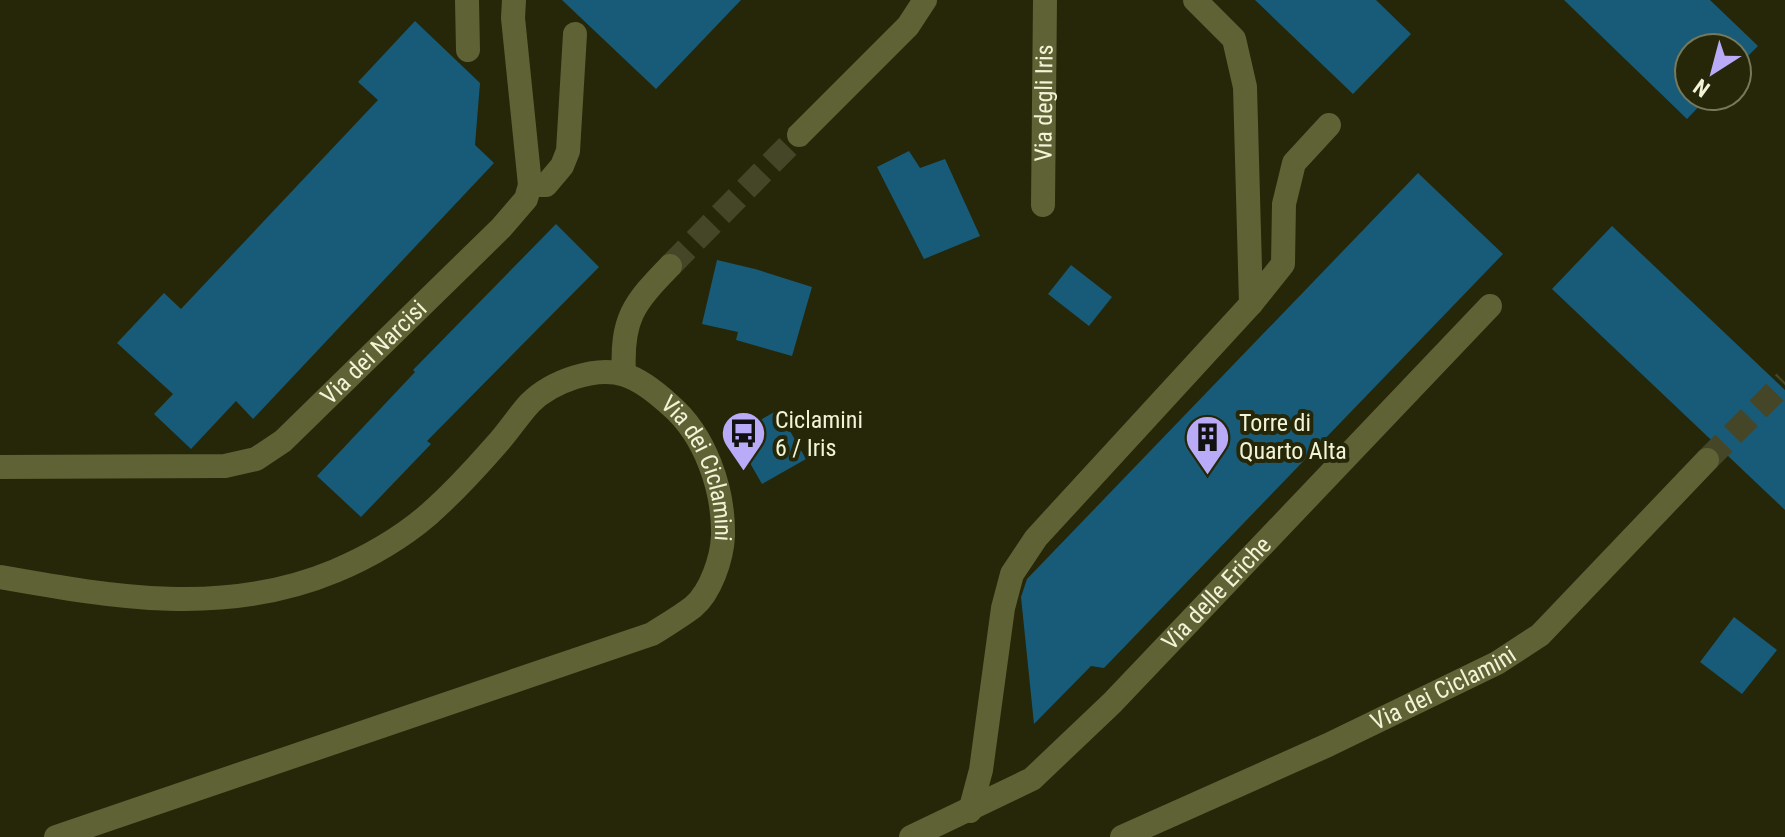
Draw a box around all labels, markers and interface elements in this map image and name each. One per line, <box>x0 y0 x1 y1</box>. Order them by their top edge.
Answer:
north arrow <box>1673 32 1753 112</box>
street label: Via degli Iris <box>1029 44 1059 162</box>
text: N <box>1689 74 1714 102</box>
street label: Via dei Narcisi <box>315 295 432 410</box>
street label: Via dei Ciclamini <box>655 390 737 542</box>
place label: Ciclamini 6 / Iris <box>775 406 863 462</box>
place label: Torre di Quarto Alta <box>1239 409 1347 465</box>
bus stop icon: Ciclamini 6 / Iris <box>720 410 768 473</box>
building icon: Torre di Quarto Alta <box>1184 413 1232 476</box>
street label: Via delle Eriche <box>1156 531 1277 656</box>
street label: Via dei Ciclamini <box>1366 641 1521 736</box>

